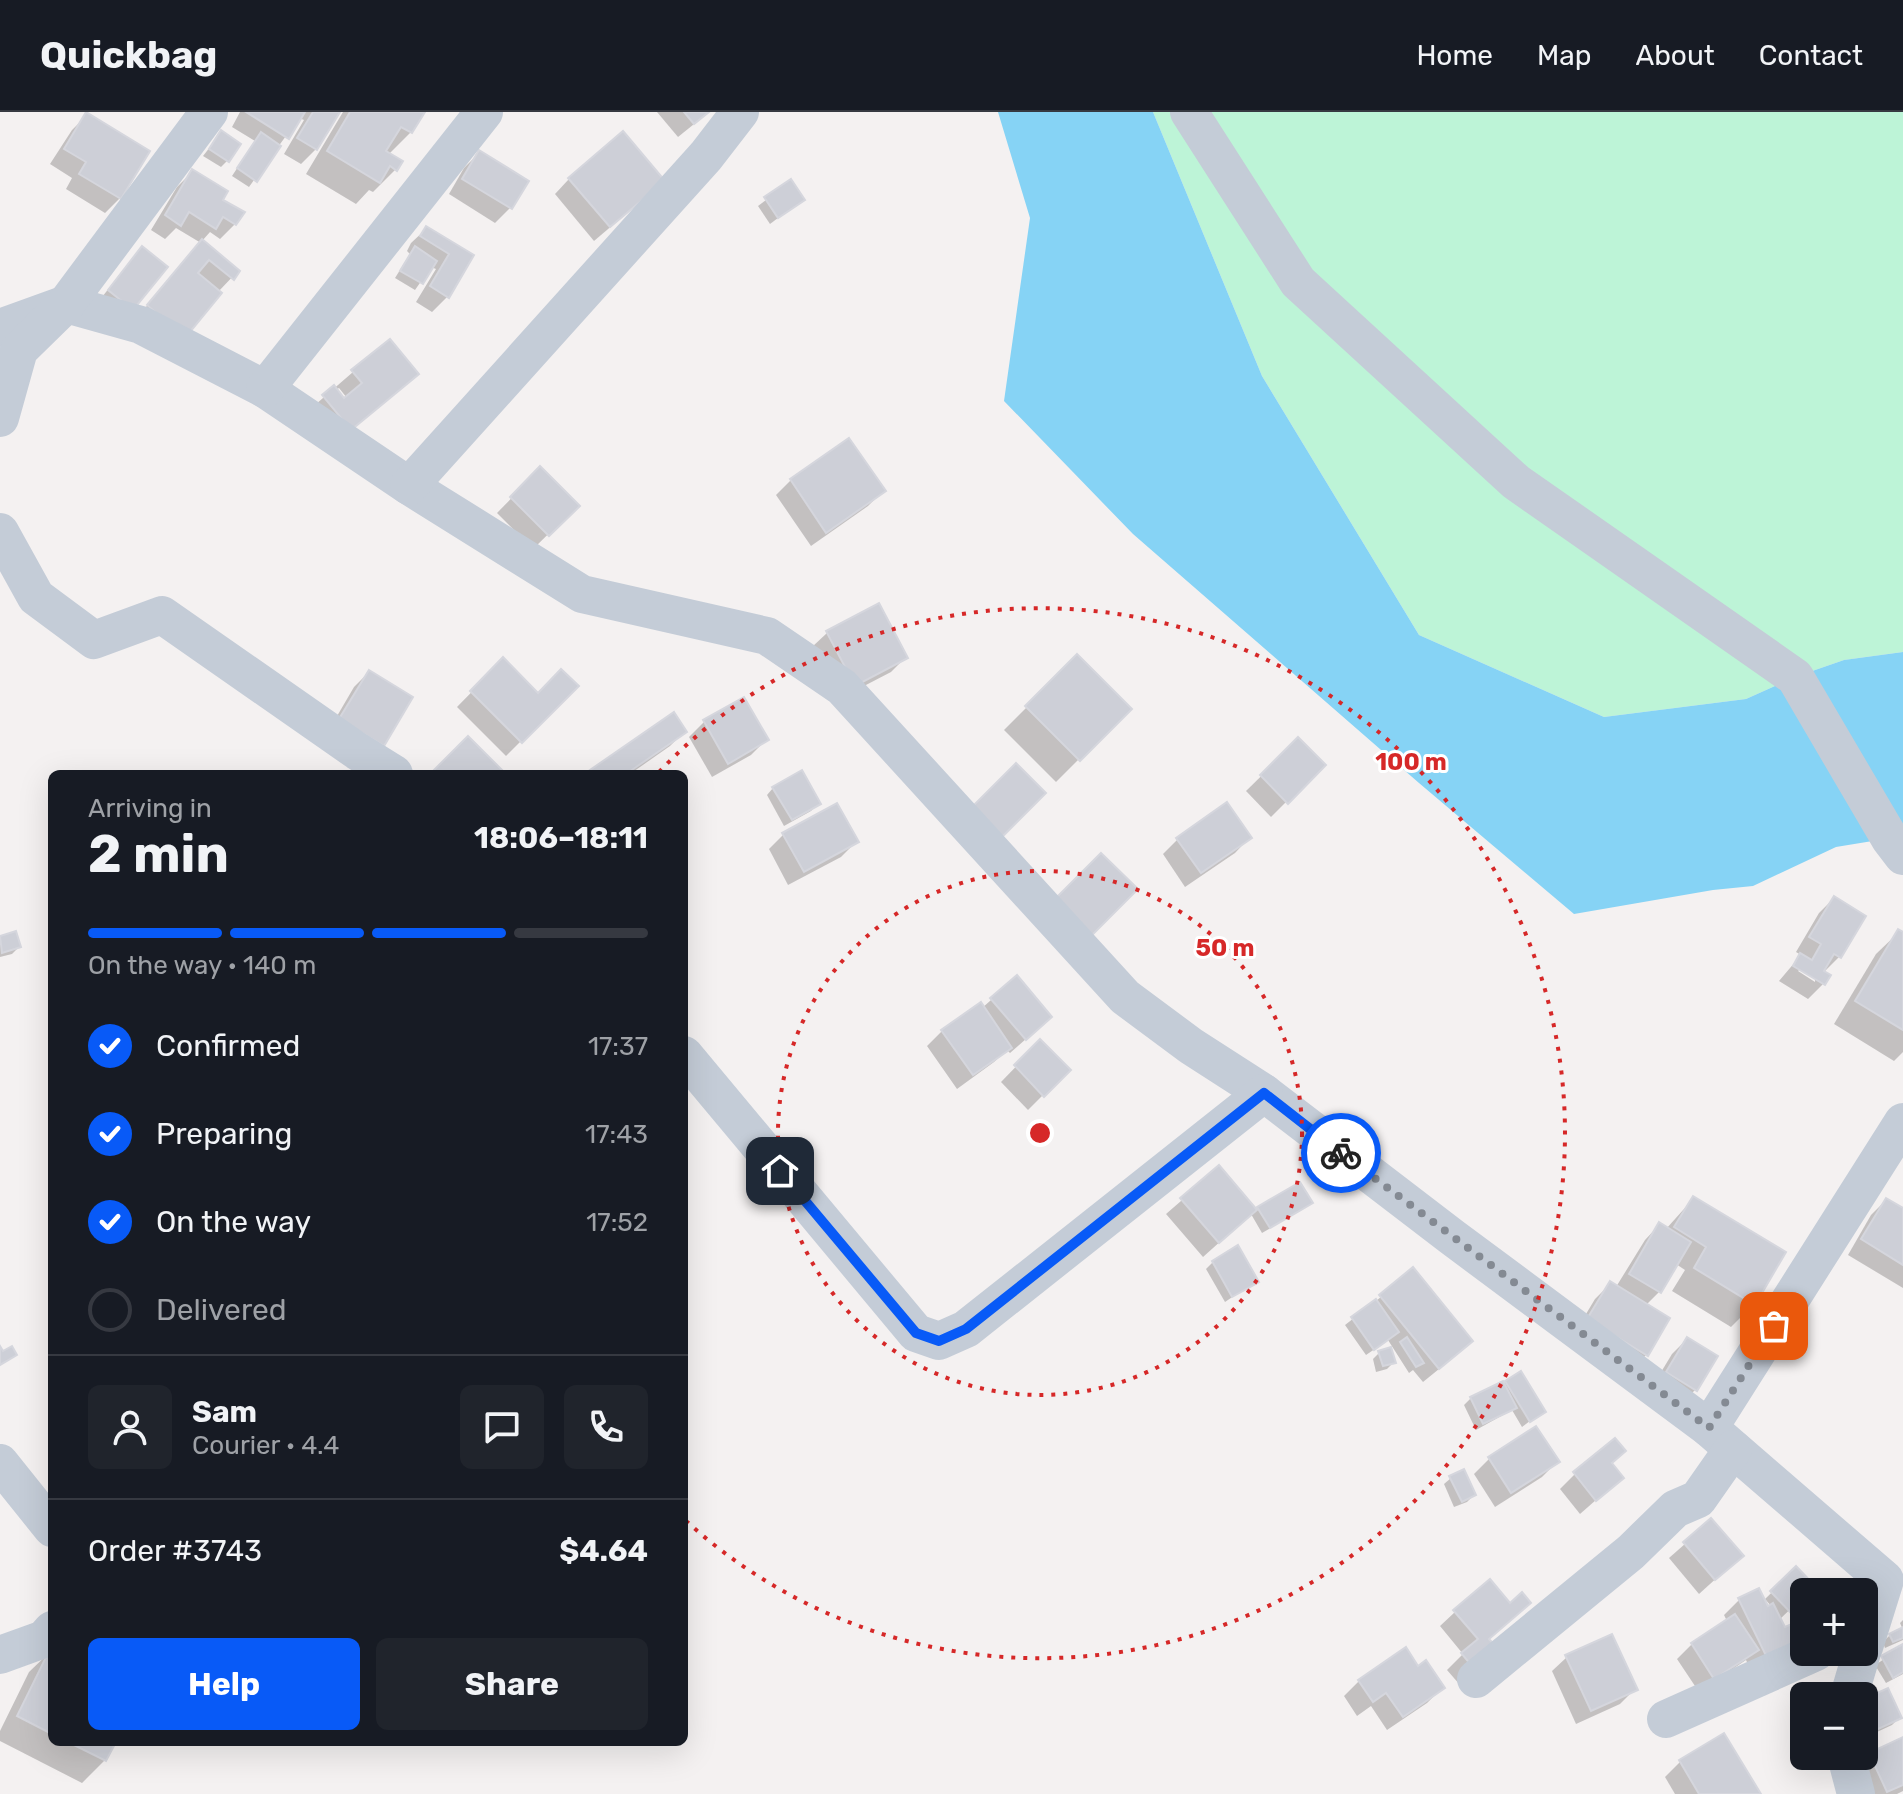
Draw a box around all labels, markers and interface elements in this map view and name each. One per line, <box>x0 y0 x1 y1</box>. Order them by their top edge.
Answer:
text: Quickbag <box>40 32 217 78</box>
text: Home <box>1416 39 1493 72</box>
text: Map <box>1537 39 1591 72</box>
text: About <box>1635 39 1715 72</box>
text: Contact <box>1759 39 1863 72</box>
text: 100 m <box>1375 748 1447 776</box>
text: Arriving in <box>88 793 212 824</box>
text: 18:06–18:11 <box>474 820 648 856</box>
text: 2 min <box>88 823 229 885</box>
text: 50 m <box>1196 934 1254 962</box>
text: On the way · 140 m <box>88 950 316 981</box>
icon: check <box>88 1024 132 1068</box>
text: Confirmed <box>156 1028 300 1064</box>
text: 17:37 <box>588 1031 648 1062</box>
icon: check <box>88 1112 132 1156</box>
courier <box>1301 1113 1381 1193</box>
text: Preparing <box>156 1116 292 1152</box>
text: 17:43 <box>585 1119 648 1150</box>
centre of rings <box>1026 1119 1054 1147</box>
icon: bike <box>1319 1131 1363 1175</box>
pin <box>746 1137 814 1205</box>
icon: home <box>758 1149 802 1193</box>
icon: check <box>88 1200 132 1244</box>
text: On the way <box>156 1204 311 1240</box>
text: 17:52 <box>586 1207 648 1238</box>
text: Delivered <box>156 1292 287 1328</box>
pin <box>1740 1292 1808 1360</box>
icon: bag <box>1752 1304 1796 1348</box>
button: person <box>88 1385 172 1469</box>
button: chat <box>460 1385 544 1469</box>
button: phone <box>564 1385 648 1469</box>
text: Sam <box>192 1394 257 1430</box>
text: Courier · 4.4 <box>192 1430 339 1461</box>
text: Order #3743 <box>88 1533 262 1569</box>
text: $4.64 <box>559 1533 648 1569</box>
map controls <box>1790 1578 1878 1770</box>
button: + <box>1790 1578 1878 1666</box>
button: Help <box>88 1638 360 1730</box>
button: Share <box>376 1638 648 1730</box>
button: − <box>1790 1682 1878 1770</box>

